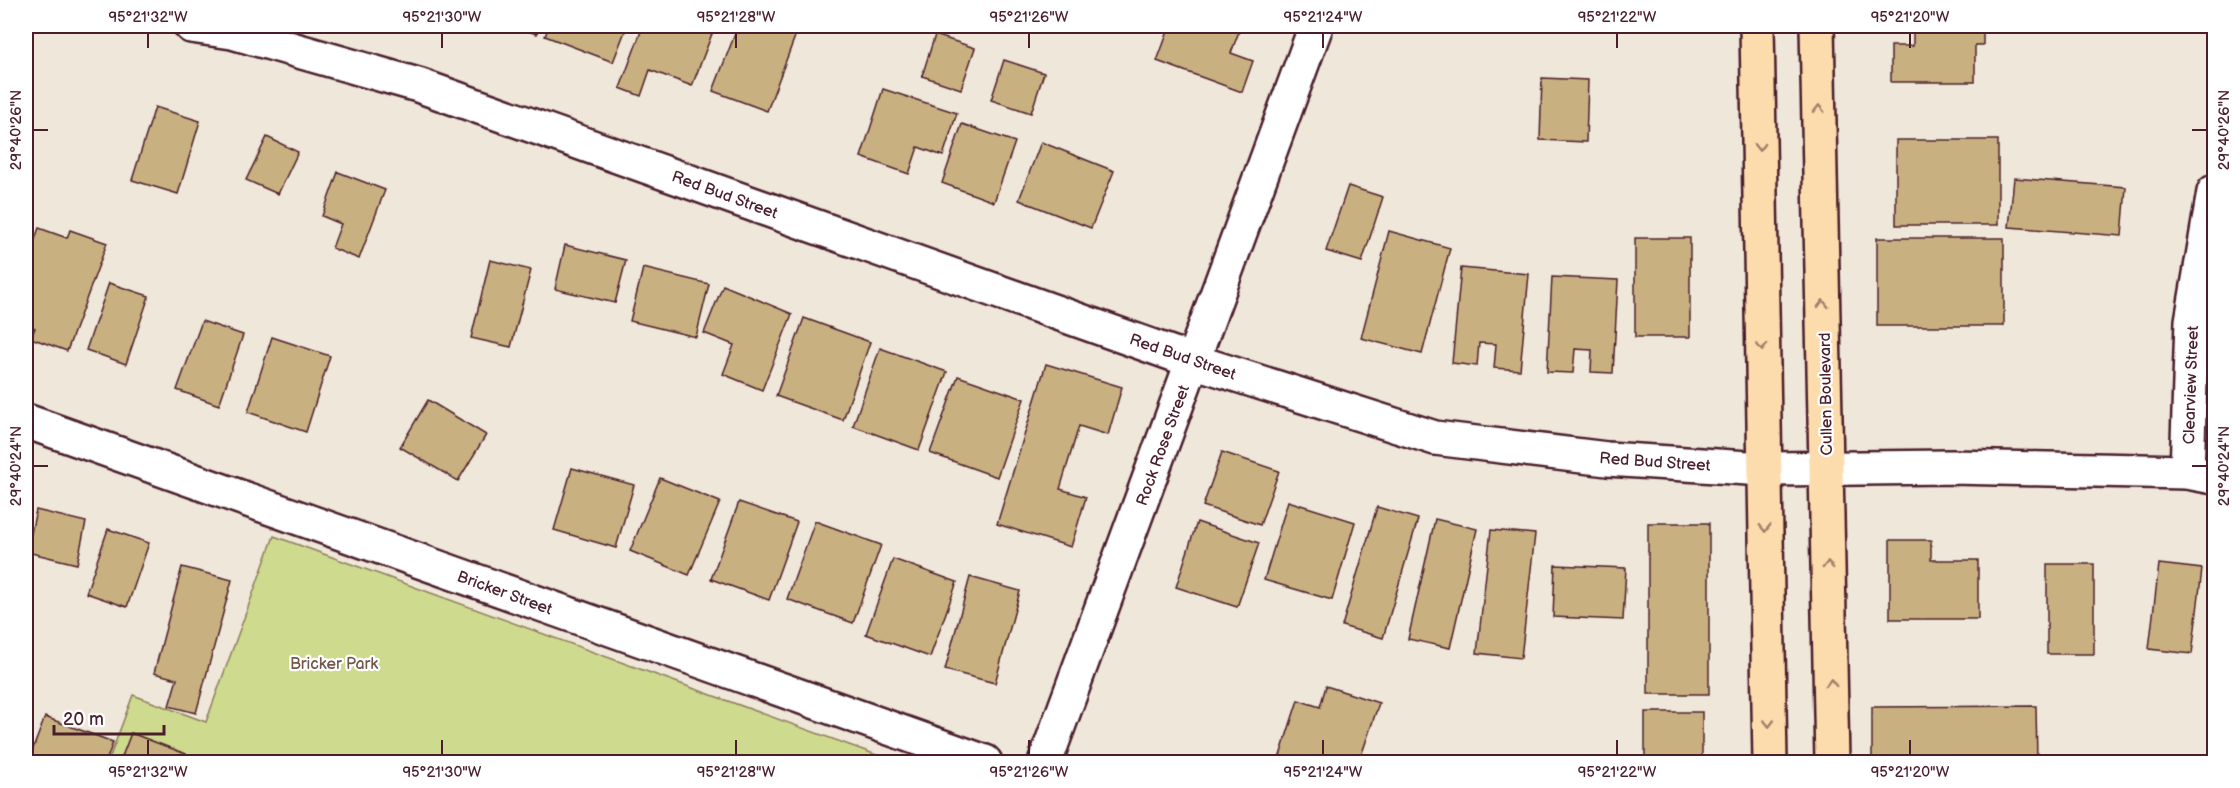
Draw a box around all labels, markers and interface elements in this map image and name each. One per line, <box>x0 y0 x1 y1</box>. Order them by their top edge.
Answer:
text: 95°21'32"W <box>108 8 188 27</box>
text: 95°21'30"W <box>402 8 482 27</box>
text: 95°21'28"W <box>697 8 776 27</box>
text: 95°21'26"W <box>989 8 1069 27</box>
text: 95°21'24"W <box>1284 8 1363 27</box>
text: 95°21'22"W <box>1578 8 1657 27</box>
text: 95°21'20"W <box>1871 8 1950 27</box>
text: 29°40'26"N <box>7 90 26 170</box>
text: 29°40'26"N <box>2215 90 2234 170</box>
one-way arrow <box>1813 105 1825 114</box>
one-way arrow <box>1753 142 1765 151</box>
street label: Red Bud Street <box>669 167 780 223</box>
one-way arrow <box>1817 300 1829 309</box>
street label: Clearview Street <box>2180 325 2203 445</box>
street label: Red Bud Street <box>1127 330 1238 385</box>
street label: Cullen Boulevard <box>1816 332 1837 456</box>
one-way arrow <box>1756 343 1768 352</box>
street label: Rock Rose Street <box>1133 383 1194 508</box>
text: 29°40'24"N <box>7 426 26 506</box>
text: 29°40'24"N <box>2215 426 2234 506</box>
street label: Red Bud Street <box>1599 449 1711 476</box>
one-way arrow <box>1759 523 1771 532</box>
one-way arrow <box>1822 560 1835 569</box>
street label: Bricker Street <box>454 567 555 619</box>
park label: Bricker Park <box>290 655 378 674</box>
one-way arrow <box>1825 679 1837 688</box>
scale bar <box>54 698 164 736</box>
text: 20 m <box>63 709 104 730</box>
one-way arrow <box>1763 718 1775 727</box>
text: 95°21'32"W <box>108 763 188 782</box>
text: 95°21'30"W <box>402 763 482 782</box>
text: 95°21'28"W <box>697 763 776 782</box>
text: 95°21'26"W <box>989 763 1069 782</box>
text: 95°21'24"W <box>1284 763 1363 782</box>
text: 95°21'22"W <box>1578 763 1657 782</box>
text: 95°21'20"W <box>1871 763 1950 782</box>

